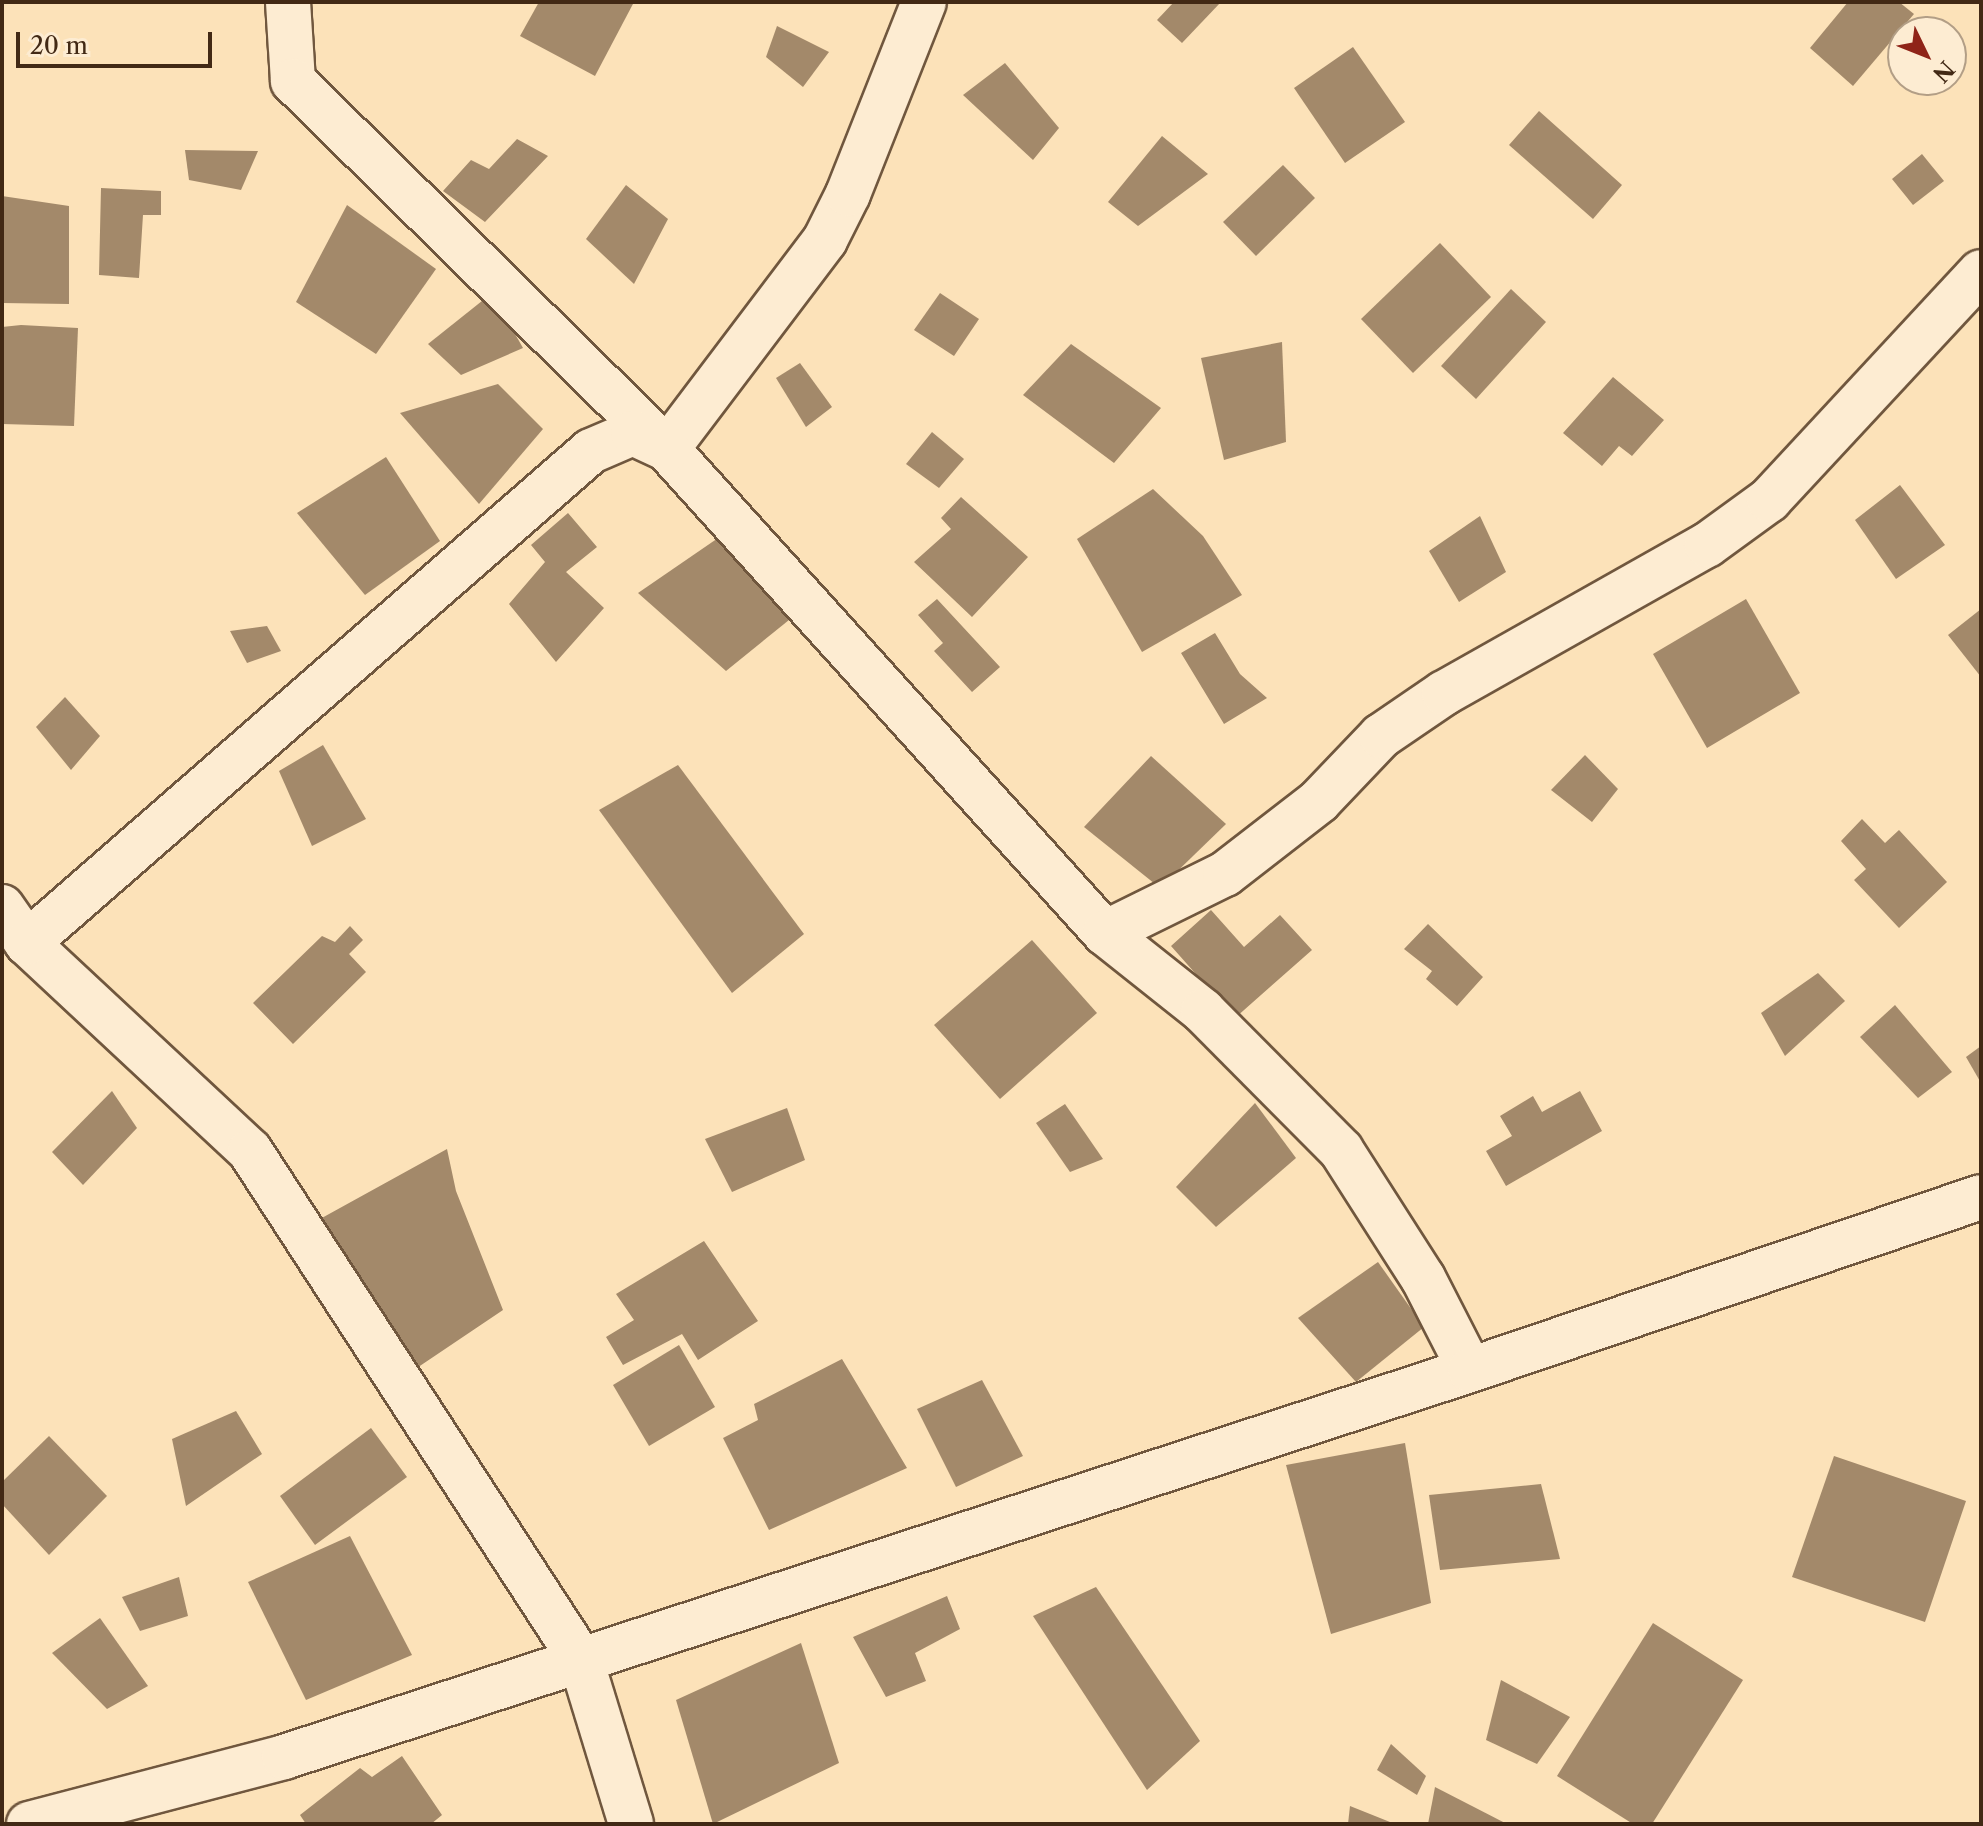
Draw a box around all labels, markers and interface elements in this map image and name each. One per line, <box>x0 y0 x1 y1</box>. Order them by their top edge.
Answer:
scale bar <box>20 16 216 66</box>
north arrow <box>1887 16 1967 96</box>
text: 20 m <box>30 31 88 60</box>
text: N <box>1927 55 1960 88</box>

